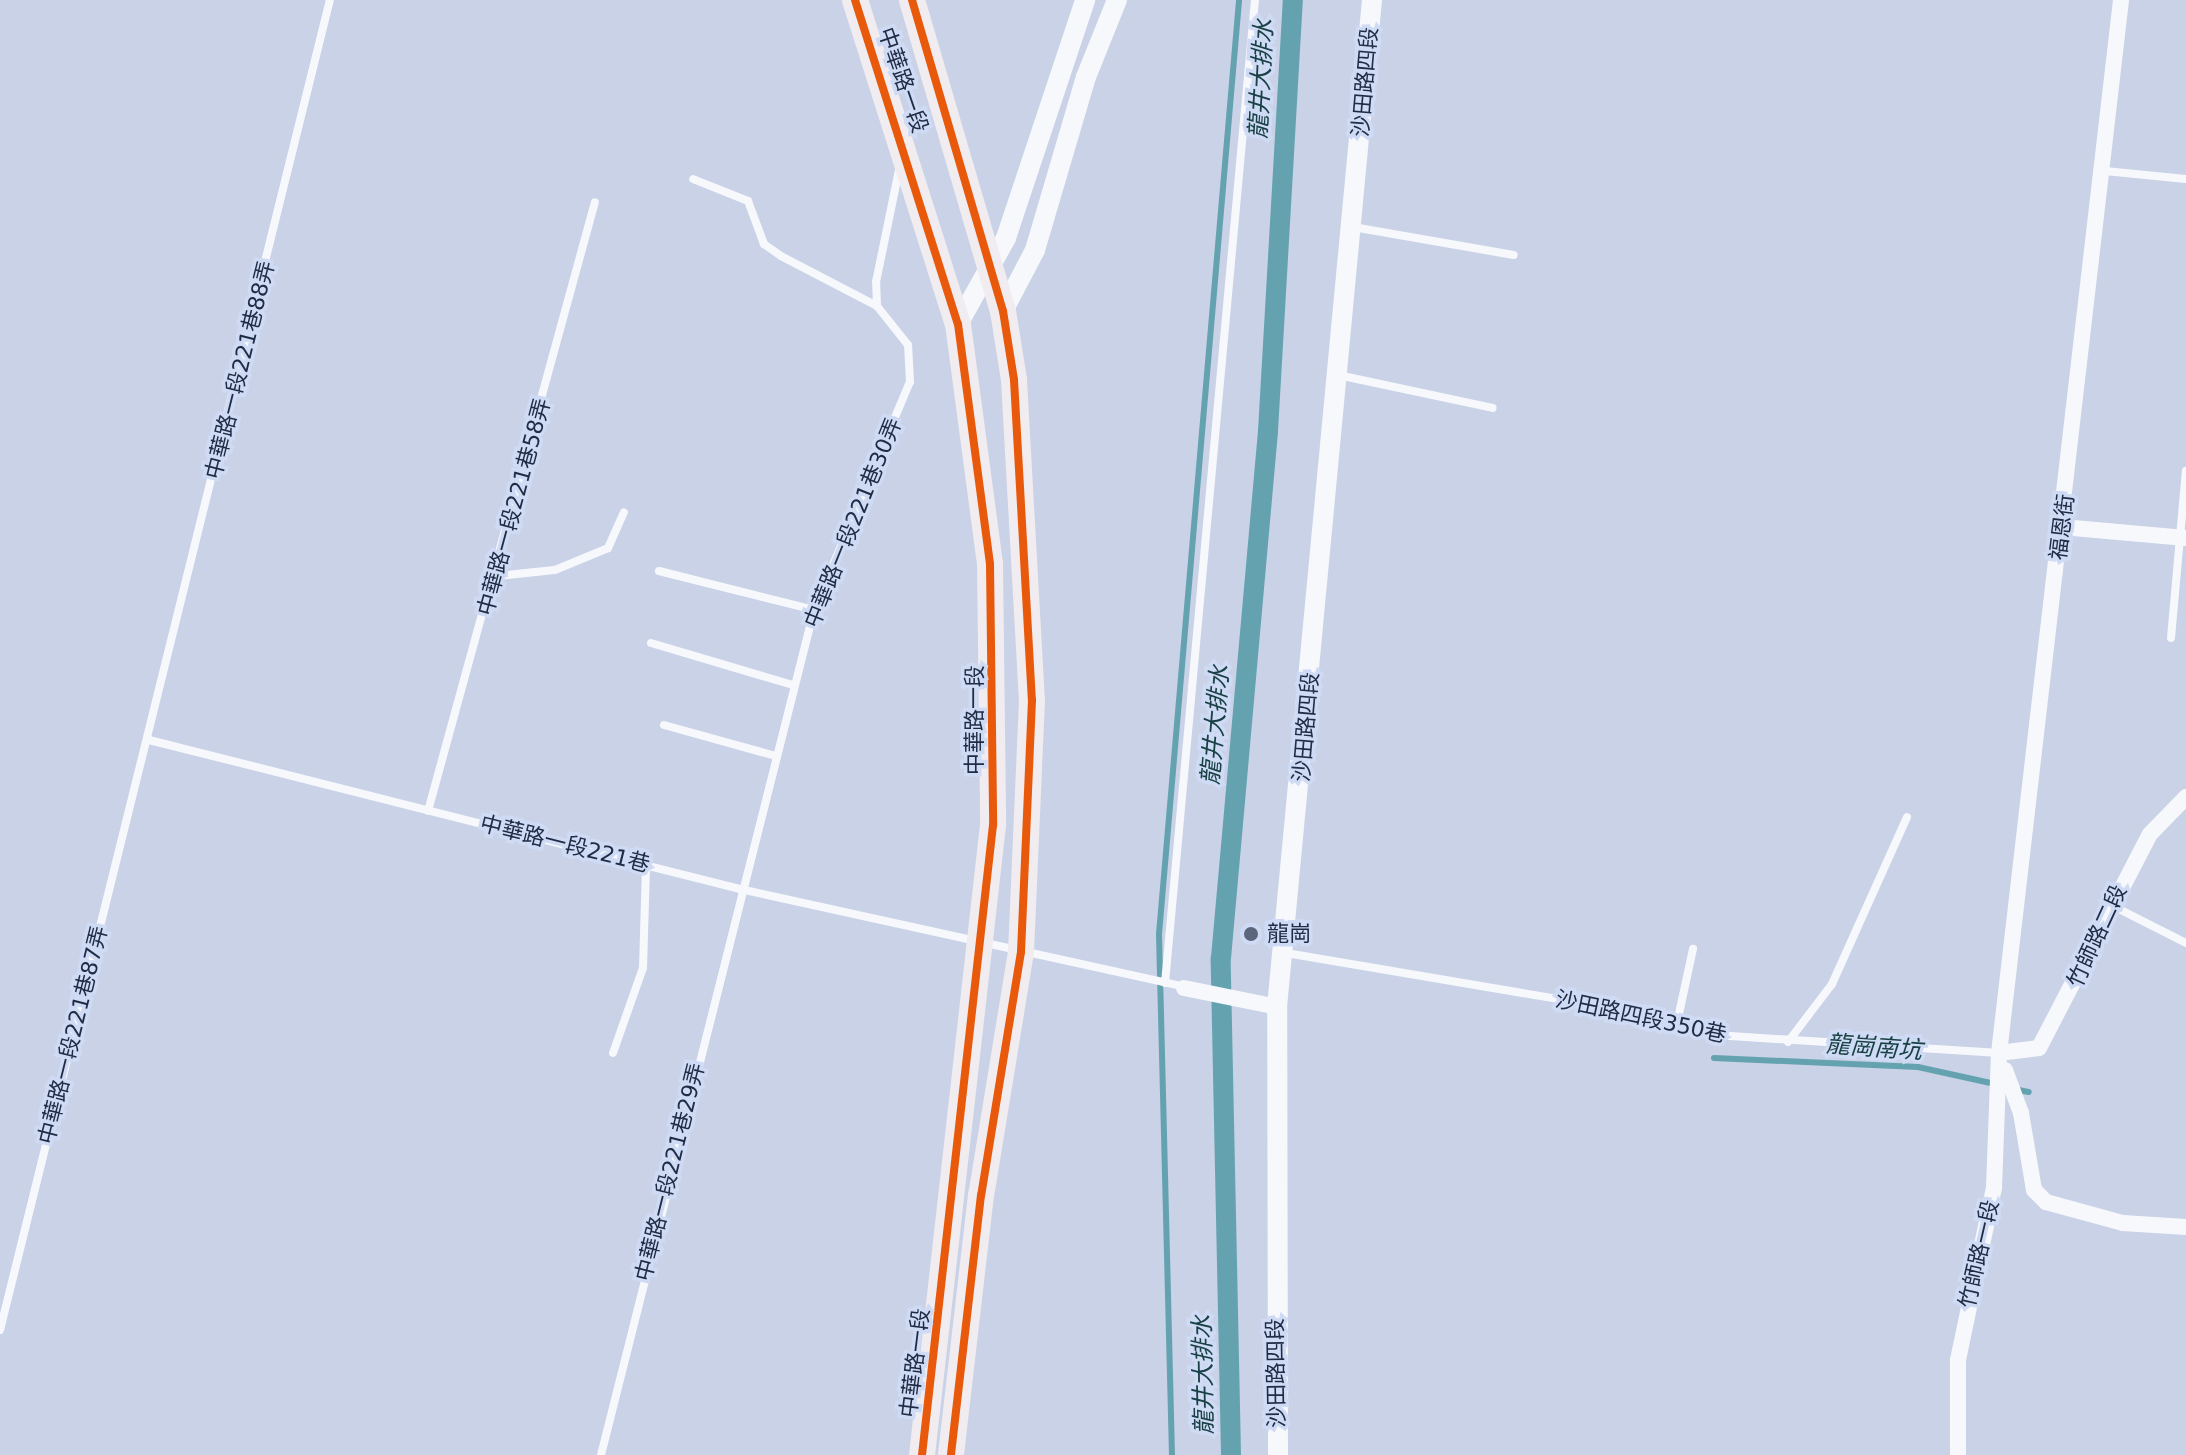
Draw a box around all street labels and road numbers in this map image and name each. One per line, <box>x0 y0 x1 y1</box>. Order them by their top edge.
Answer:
street label: 中華路一段 <box>873 24 933 136</box>
street label: 沙田路四段 <box>1347 26 1383 138</box>
street label: 中華路一段221巷88弄 <box>200 258 280 482</box>
street label: 中華路一段221巷58弄 <box>472 395 556 619</box>
street label: 中華路一段221巷30弄 <box>799 414 907 632</box>
street label: 福恩街 <box>2045 493 2079 561</box>
street label: 中華路一段 <box>962 665 988 775</box>
street label: 沙田路四段 <box>1288 671 1324 783</box>
street label: 中華路一段221巷 <box>477 810 653 878</box>
street label: 竹師路二段 <box>2062 881 2132 991</box>
street label: 中華路一段221巷87弄 <box>33 923 113 1147</box>
street label: 沙田路四段350巷 <box>1553 986 1729 1048</box>
street label: 中華路一段221巷29弄 <box>630 1060 710 1284</box>
street label: 竹師路一段 <box>1954 1197 2004 1311</box>
street label: 中華路一段 <box>895 1307 935 1419</box>
street label: 沙田路四段 <box>1262 1318 1290 1428</box>

